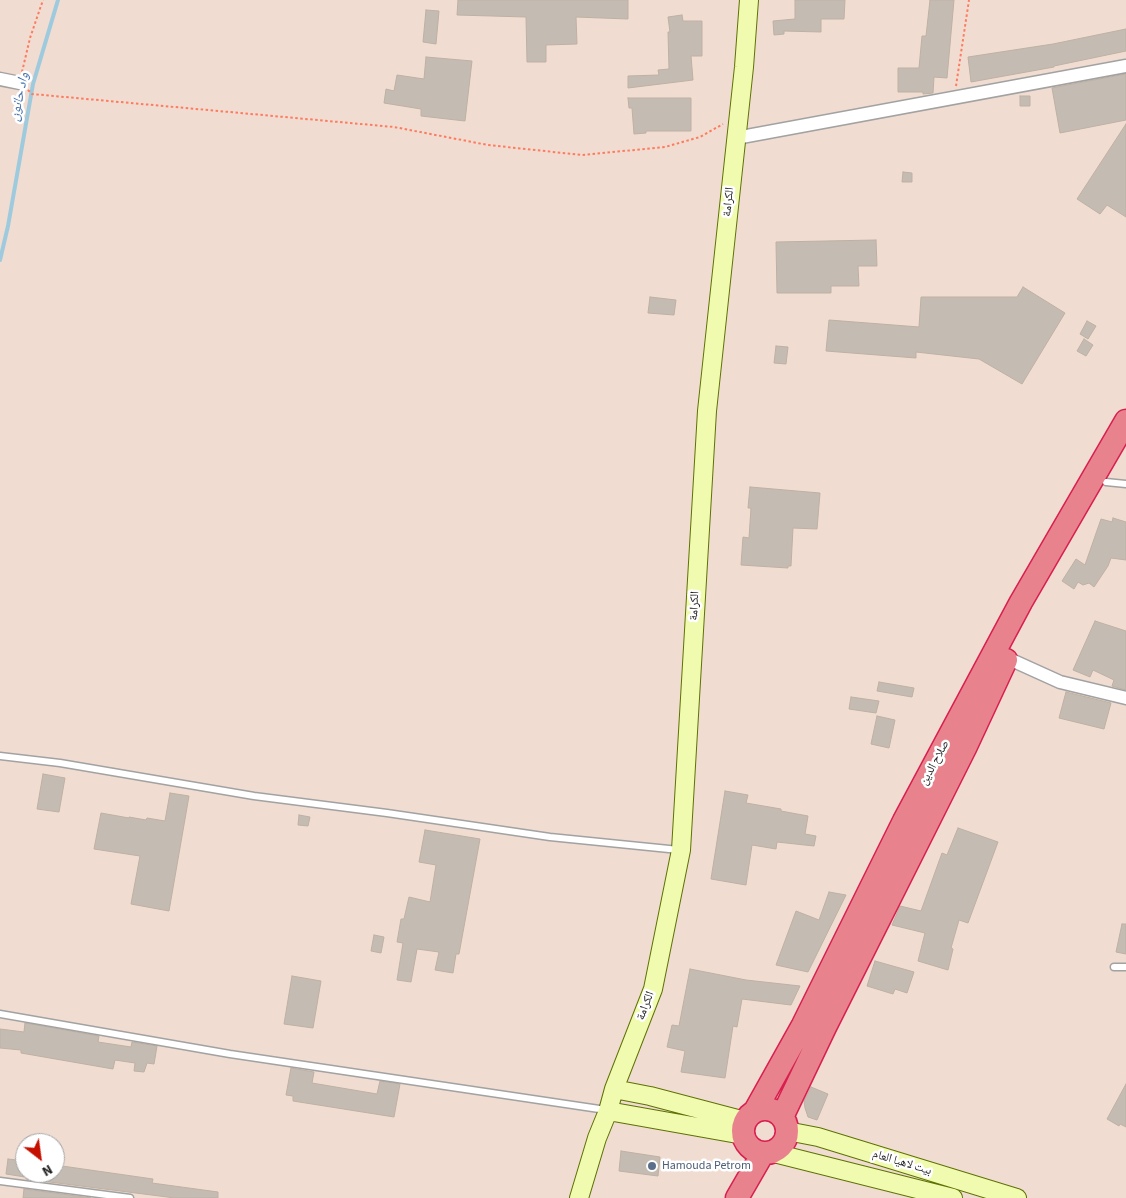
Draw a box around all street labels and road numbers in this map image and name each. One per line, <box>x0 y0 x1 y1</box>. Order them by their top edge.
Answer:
street label: الكرامة <box>720 187 738 217</box>
street label: الكرامة <box>687 591 703 621</box>
street label: صلاح الدين <box>917 738 953 788</box>
street label: الكرامة <box>634 990 658 1022</box>
street label: بيت لاهيا العام <box>871 1147 933 1179</box>

